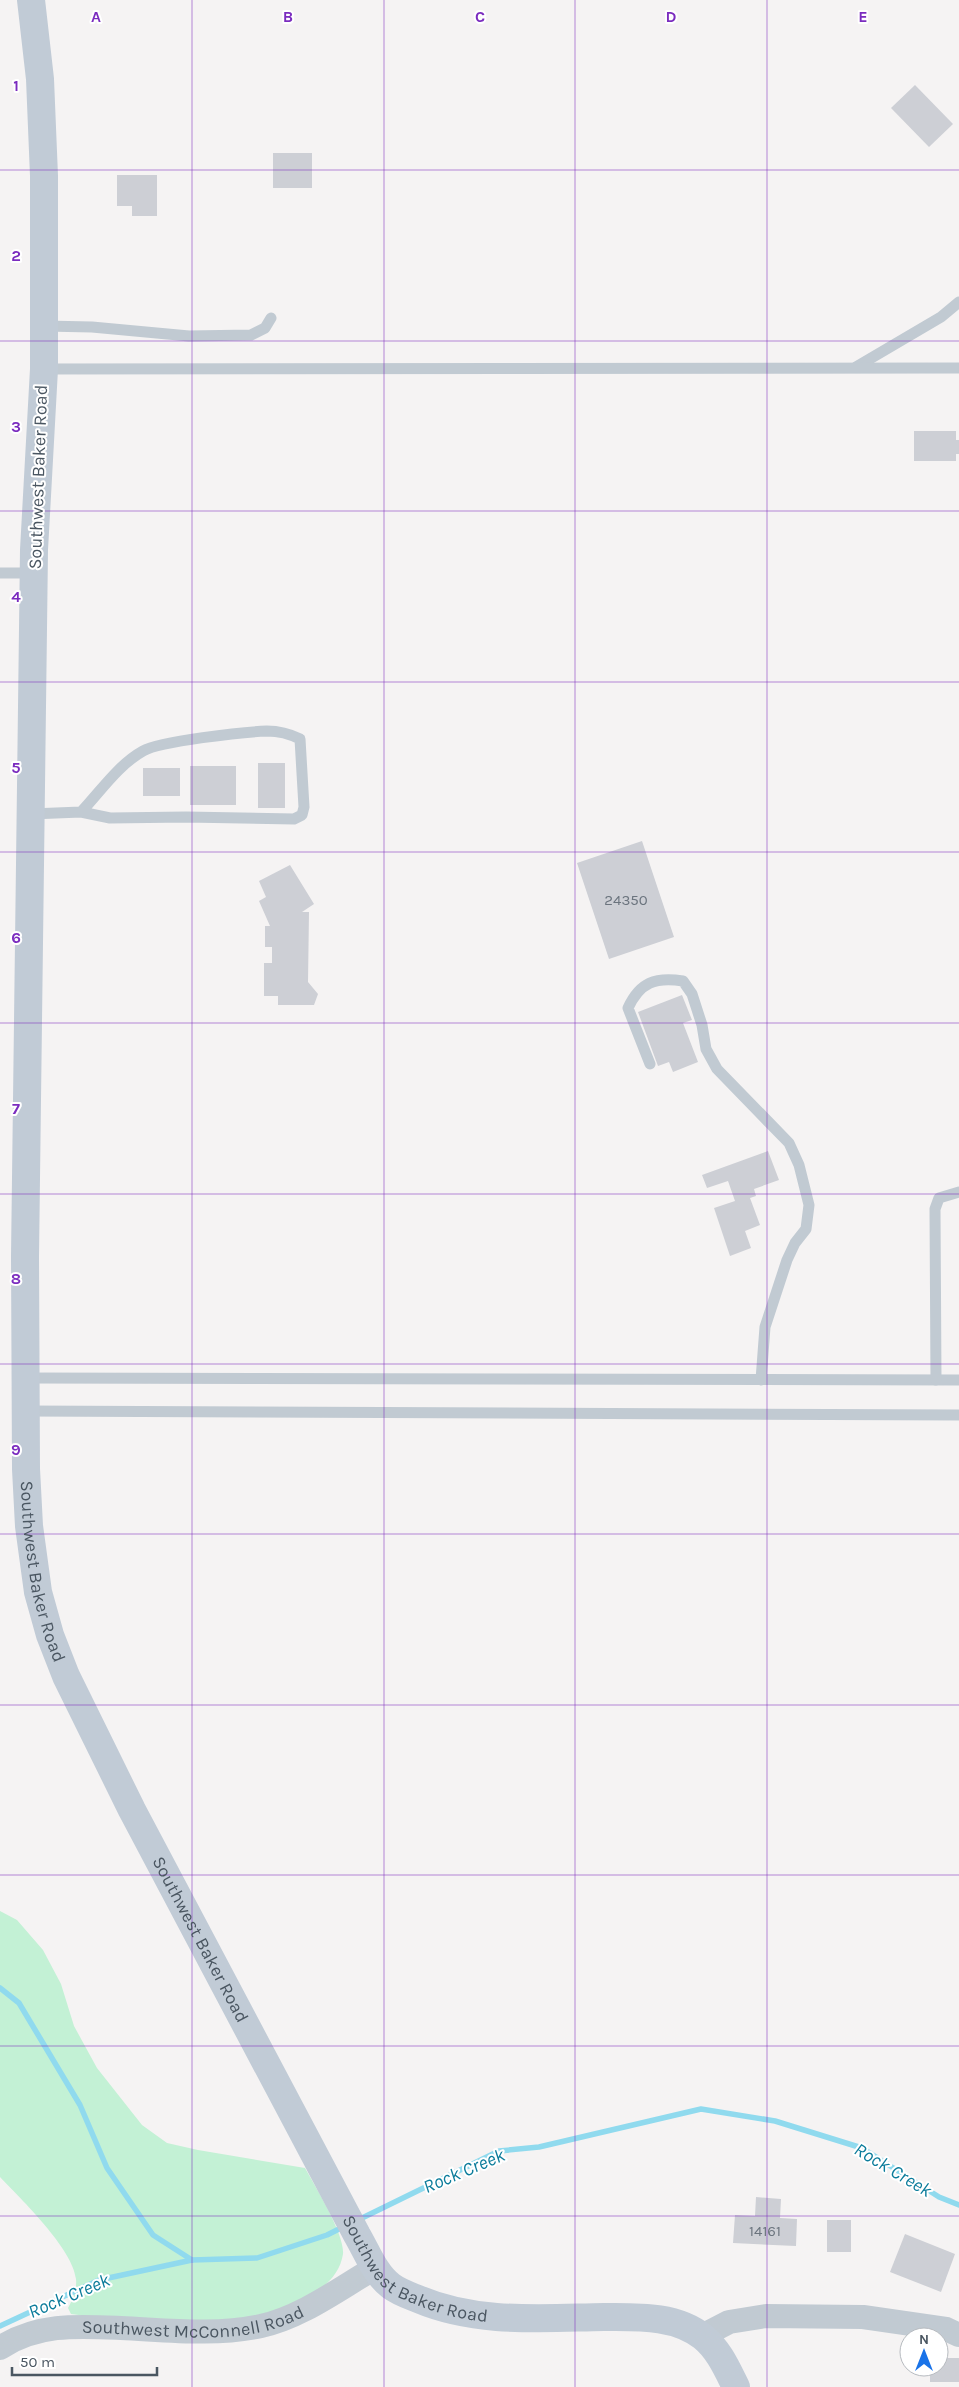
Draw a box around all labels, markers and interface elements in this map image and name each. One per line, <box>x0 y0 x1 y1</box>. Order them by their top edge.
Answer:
text: A <box>91 7 101 26</box>
text: B <box>283 7 293 26</box>
text: C <box>475 7 485 26</box>
text: D <box>666 7 677 26</box>
text: E <box>858 7 868 26</box>
text: 1 <box>13 76 19 95</box>
text: 2 <box>11 246 21 265</box>
street label: Southwest Baker Road <box>24 384 52 570</box>
text: 3 <box>11 417 21 436</box>
text: 4 <box>11 587 21 606</box>
text: 5 <box>11 758 21 777</box>
house number: 24350 <box>604 891 648 909</box>
text: 6 <box>11 928 21 947</box>
text: 7 <box>12 1099 20 1118</box>
text: 8 <box>11 1269 21 1288</box>
text: 9 <box>11 1440 21 1459</box>
street label: Southwest Baker Road <box>16 1480 70 1665</box>
street label: Southwest Baker Road <box>147 1852 253 2026</box>
water label: Rock Creek <box>850 2138 936 2202</box>
water label: Rock Creek <box>420 2144 508 2198</box>
street label: Southwest Baker Road <box>337 2211 489 2327</box>
house number: 14161 <box>749 2222 781 2240</box>
water label: Rock Creek <box>25 2269 113 2323</box>
street label: Southwest McConnell Road <box>82 2301 308 2343</box>
north arrow <box>899 2327 949 2377</box>
text: N <box>919 2331 929 2348</box>
scale bar <box>12 2344 158 2376</box>
text: 50 m <box>20 2353 55 2371</box>

